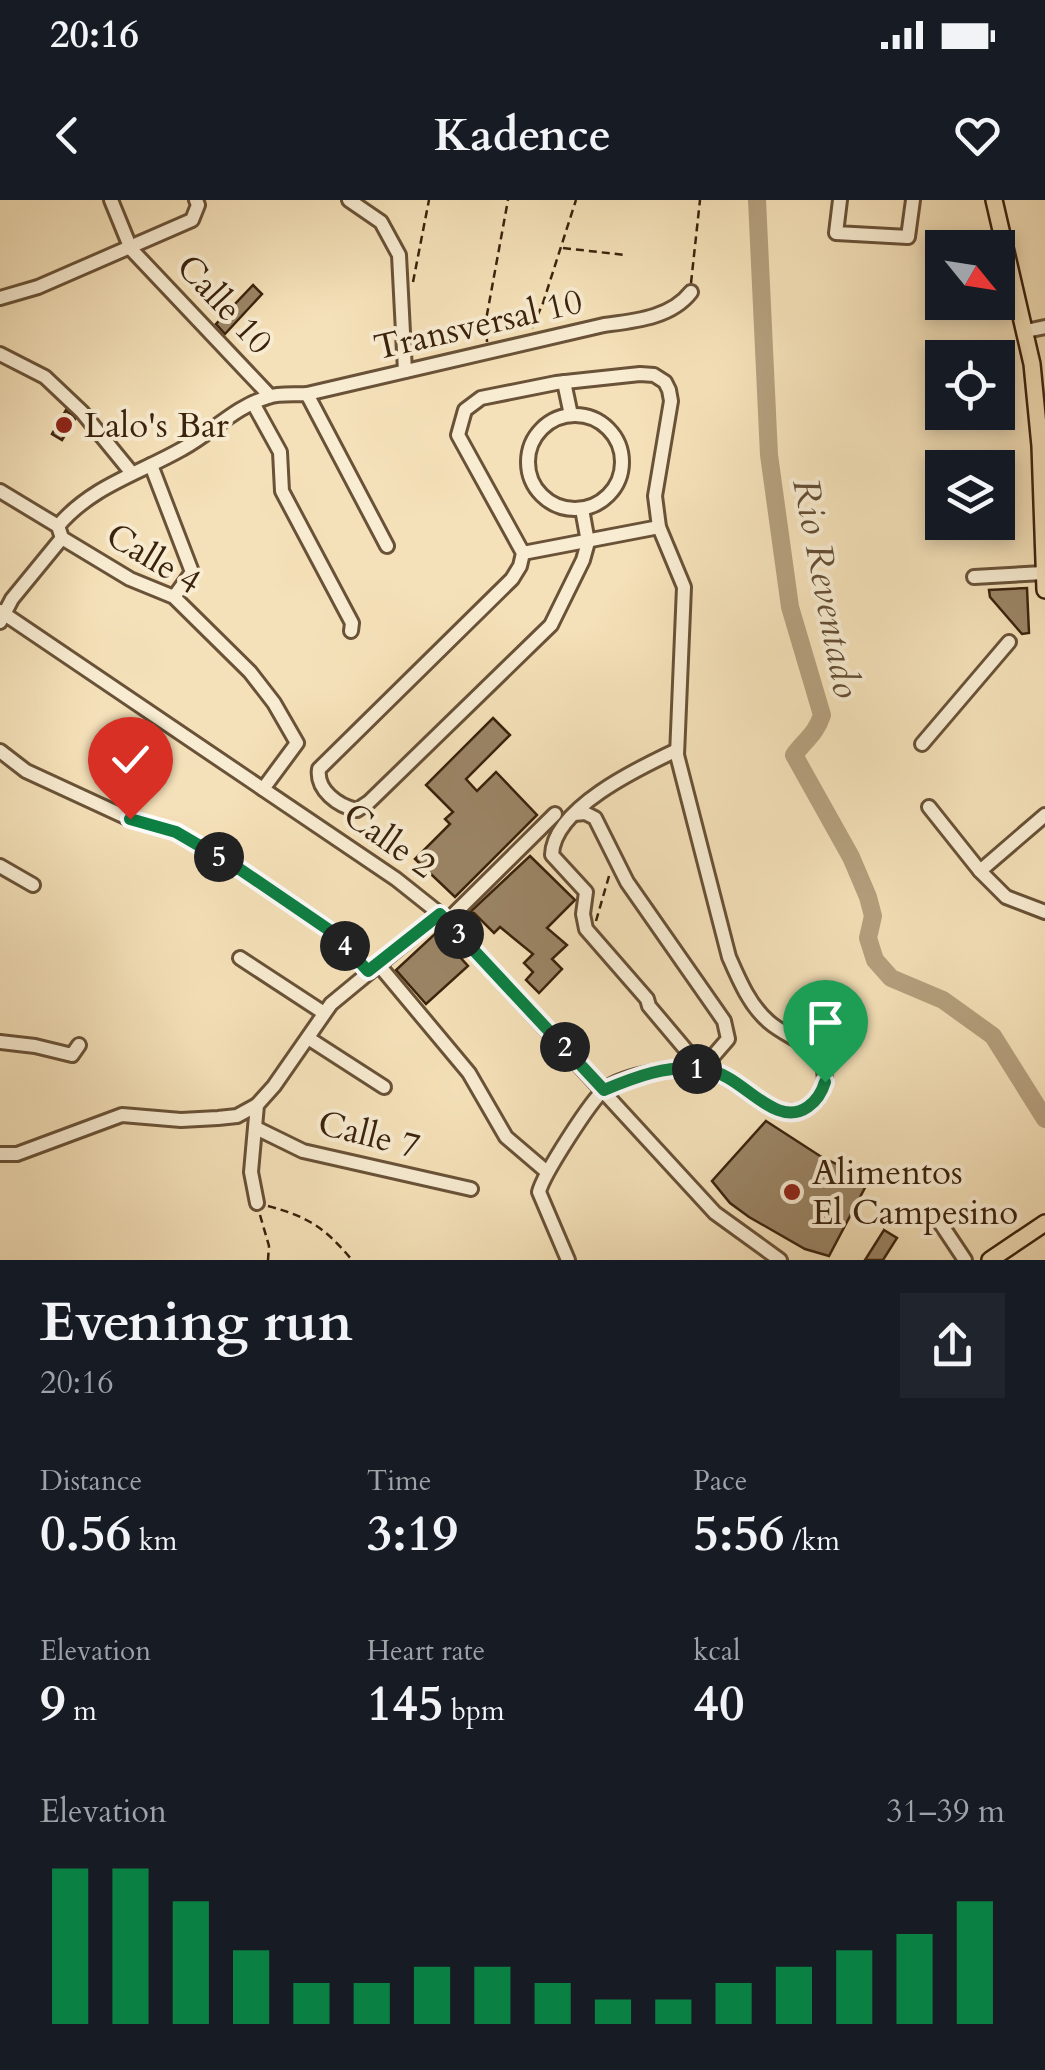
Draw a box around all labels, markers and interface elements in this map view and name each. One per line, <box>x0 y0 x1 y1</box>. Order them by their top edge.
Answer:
text: 20:16 <box>50 9 139 61</box>
text: Kadence <box>434 105 611 166</box>
icon: back <box>40 108 95 163</box>
icon: heart <box>950 108 1005 163</box>
north arrow <box>925 230 1015 320</box>
map controls <box>925 230 1015 540</box>
street label: Calle 10 <box>166 244 283 365</box>
street label: Transversal 10 <box>369 278 587 372</box>
button: locate <box>925 340 1015 430</box>
place label: Lalo's Bar <box>84 402 229 450</box>
marker: Lalo's Bar <box>53 414 75 436</box>
button: layers <box>925 450 1015 540</box>
water label: Rio Reventado <box>779 474 873 702</box>
street label: Calle 4 <box>97 512 210 606</box>
pin <box>88 717 173 820</box>
icon: check <box>103 732 158 787</box>
street label: Calle 2 <box>334 792 445 890</box>
pin: 5 <box>194 832 244 882</box>
text: 5 <box>212 838 226 876</box>
pin: 3 <box>434 909 484 959</box>
text: 3 <box>452 915 466 953</box>
pin: 4 <box>320 921 370 971</box>
text: 4 <box>338 927 352 965</box>
pin <box>783 980 868 1083</box>
icon: arrive <box>798 995 853 1050</box>
pin: 2 <box>540 1022 590 1072</box>
text: 2 <box>558 1028 572 1066</box>
pin: 1 <box>672 1044 722 1094</box>
text: 1 <box>690 1050 704 1088</box>
street label: Calle 7 <box>313 1099 424 1171</box>
place label: Alimentos El Campesino <box>812 1149 1018 1237</box>
marker: Alimentos El Campesino <box>781 1181 803 1203</box>
text: Evening run <box>40 1286 353 1360</box>
button: share <box>900 1293 1005 1398</box>
text: 20:16 <box>40 1361 114 1405</box>
text: Distance <box>40 1462 142 1500</box>
text: Time <box>367 1462 431 1500</box>
text: Pace <box>693 1462 747 1500</box>
text: 0.56 <box>40 1500 131 1568</box>
text: 3:19 <box>367 1500 458 1568</box>
text: 5:56 <box>693 1500 785 1568</box>
text: km <box>131 1522 178 1560</box>
text: /km <box>785 1522 840 1560</box>
text: Elevation <box>40 1632 151 1670</box>
text: Heart rate <box>367 1632 485 1670</box>
text: kcal <box>693 1632 740 1670</box>
text: 9 <box>40 1670 66 1738</box>
text: 145 <box>367 1670 444 1738</box>
text: 40 <box>693 1670 745 1738</box>
text: m <box>66 1692 97 1730</box>
text: bpm <box>444 1692 505 1730</box>
text: Elevation <box>40 1790 167 1834</box>
text: 31–39 m <box>886 1790 1005 1834</box>

